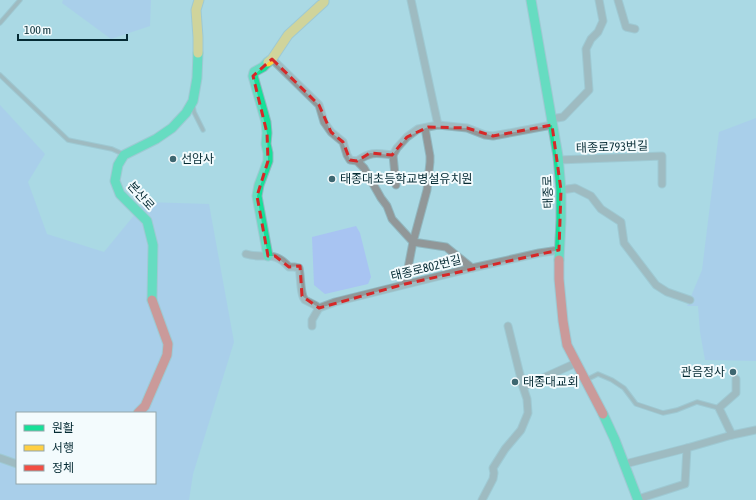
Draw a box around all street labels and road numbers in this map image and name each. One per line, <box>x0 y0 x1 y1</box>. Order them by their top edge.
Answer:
street label: 태종로793번길 <box>576 139 648 155</box>
street label: 태종로 <box>540 175 556 209</box>
street label: 본산로 <box>125 179 157 213</box>
street label: 태종로802번길 <box>389 252 463 284</box>

